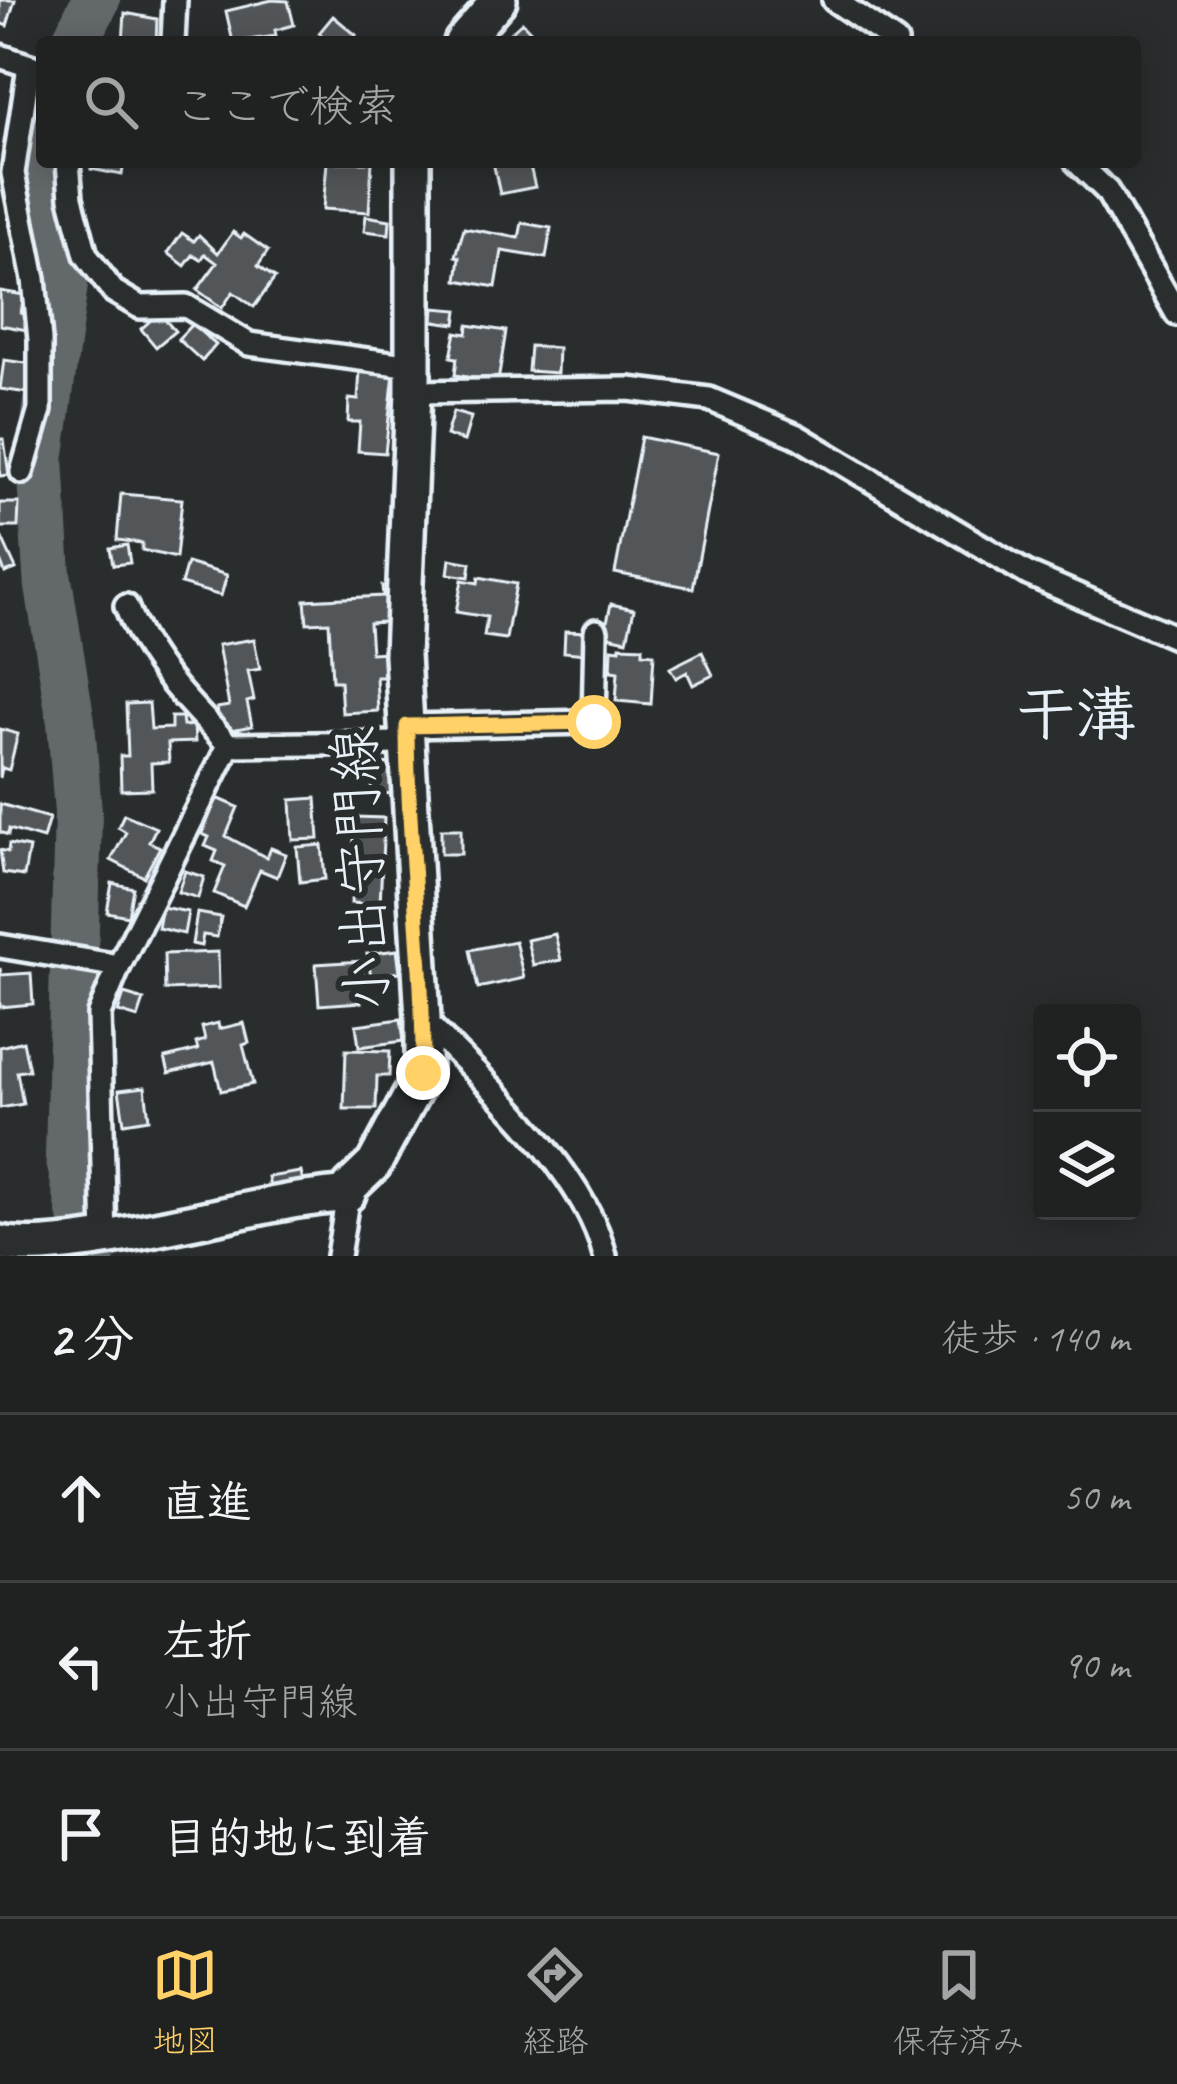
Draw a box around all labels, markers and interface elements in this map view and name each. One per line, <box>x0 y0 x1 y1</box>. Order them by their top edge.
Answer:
search box <box>36 36 1141 168</box>
icon: search <box>78 69 144 135</box>
text: ここで検索 <box>174 78 399 135</box>
district label: 干溝 <box>1016 676 1136 752</box>
route start <box>567 695 621 749</box>
street label: 小出守門線 <box>318 725 404 1013</box>
map controls <box>1033 1004 1141 1220</box>
button: locate <box>1033 1004 1141 1112</box>
route end <box>396 1046 450 1100</box>
button: layers <box>1033 1112 1141 1220</box>
text: 2 分 <box>48 1307 134 1371</box>
text: 徒歩 · 140 m <box>941 1314 1129 1363</box>
icon: ahead <box>48 1465 114 1531</box>
text: 50 m <box>1063 1473 1129 1522</box>
text: 直進 <box>162 1474 252 1531</box>
text: 左折 <box>162 1613 252 1670</box>
icon: left <box>48 1633 114 1699</box>
text: 90 m <box>1063 1641 1129 1690</box>
text: 小出守門線 <box>162 1678 357 1727</box>
icon: arrive <box>48 1801 114 1867</box>
text: 目的地に到着 <box>162 1810 432 1867</box>
tab: 地図 <box>152 1942 218 2062</box>
tab: 経路 <box>522 1942 588 2062</box>
tab: 保存済み <box>893 1942 1025 2062</box>

